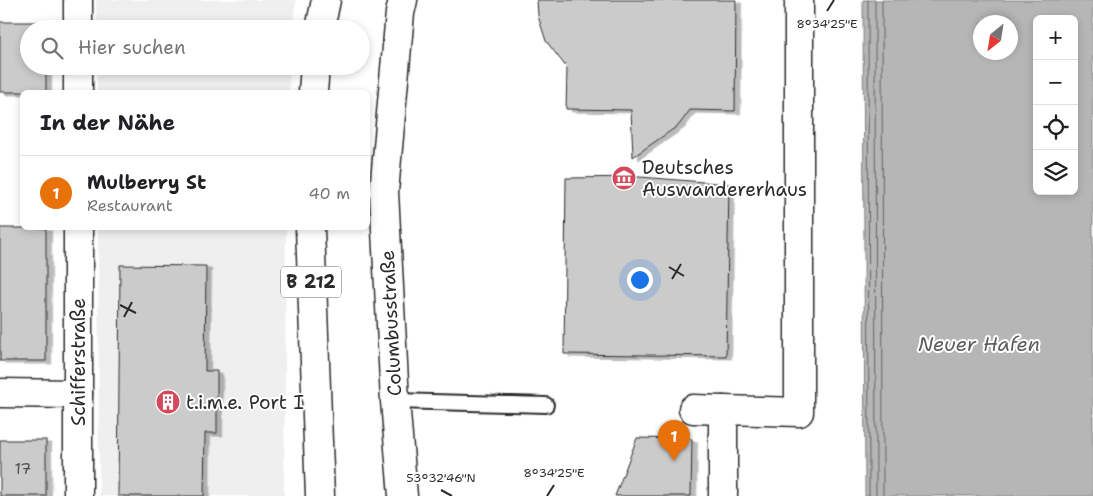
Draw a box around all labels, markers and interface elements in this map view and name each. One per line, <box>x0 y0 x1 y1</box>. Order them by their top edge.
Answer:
north arrow <box>973 15 1018 60</box>
map controls <box>1033 15 1078 195</box>
button: + <box>1033 15 1078 60</box>
text: 8°34'25"E <box>796 16 858 32</box>
search box <box>20 20 370 75</box>
icon: search <box>38 34 66 62</box>
text: Hier suchen <box>78 35 186 60</box>
button: − <box>1033 60 1078 105</box>
button: locate <box>1033 105 1078 150</box>
text: In der Nähe <box>40 109 175 137</box>
button: layers <box>1033 150 1078 195</box>
place label: Deutsches Auswandererhaus <box>642 155 807 202</box>
museum icon: Deutsches Auswandererhaus <box>611 165 637 191</box>
text: Mulberry St <box>87 170 206 195</box>
text: 1 <box>52 183 60 204</box>
text: 40 m <box>308 183 350 204</box>
text: Restaurant <box>87 195 173 216</box>
street label: Columbusstraße <box>375 249 407 397</box>
road number: B 212 <box>281 266 341 298</box>
your location <box>627 267 653 293</box>
street label: Schifferstraße <box>66 298 91 426</box>
water label: Neuer Hafen <box>918 331 1040 357</box>
building icon: t.i.m.e. Port I <box>155 389 181 415</box>
place label: t.i.m.e. Port I <box>186 390 304 415</box>
pin: 1 <box>658 420 690 461</box>
house number: 17 <box>14 458 32 479</box>
text: 8°34'25"E <box>523 465 585 481</box>
text: 53°32'46"N <box>406 470 476 486</box>

